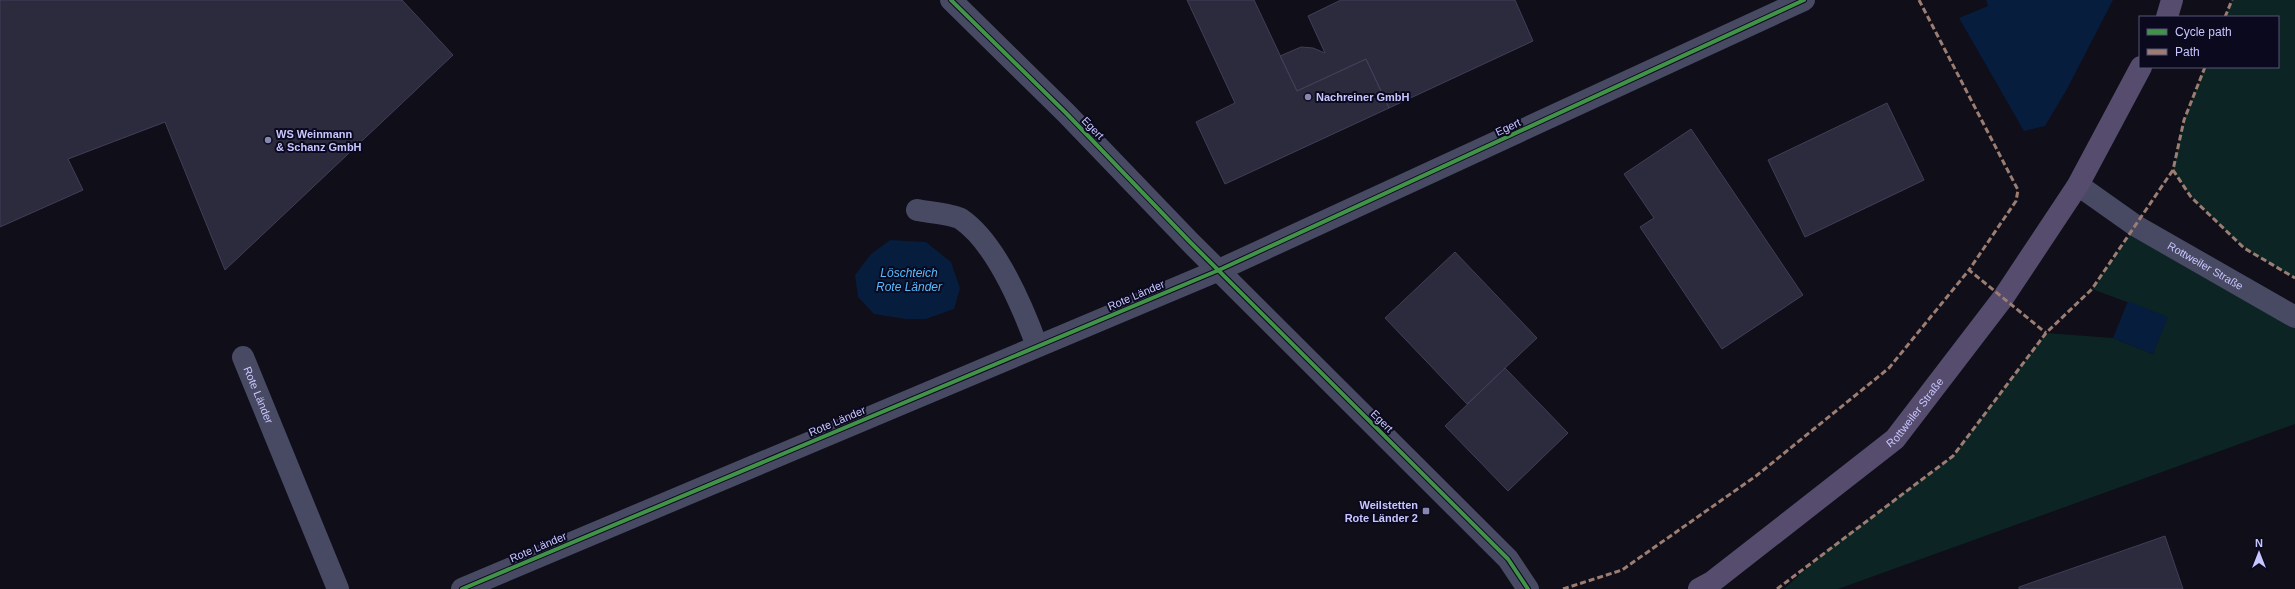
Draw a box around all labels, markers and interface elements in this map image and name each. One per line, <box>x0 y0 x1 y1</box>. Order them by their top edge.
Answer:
legend <box>2139 16 2279 68</box>
text: Cycle path <box>2175 25 2232 39</box>
text: Path <box>2175 45 2200 59</box>
place label: Nachreiner GmbH <box>1316 91 1410 103</box>
marker: Nachreiner GmbH <box>1303 92 1313 102</box>
street label: Egert <box>1080 114 1106 142</box>
street label: Egert <box>1494 116 1522 138</box>
place label: WS Weinmann & Schanz GmbH <box>276 128 362 153</box>
marker: WS Weinmann & Schanz GmbH <box>263 135 273 145</box>
street label: Rottweiler Straße <box>2165 239 2245 292</box>
water label: Löschteich Rote Länder <box>876 266 943 294</box>
street label: Rote Länder <box>1106 278 1167 312</box>
street label: Rote Länder <box>241 365 276 426</box>
street label: Rottweiler Straße <box>1884 375 1946 450</box>
street label: Rote Länder <box>807 404 868 438</box>
street label: Egert <box>1368 407 1396 435</box>
place label: Weilstetten Rote Länder 2 <box>1345 499 1418 524</box>
marker: Weilstetten Rote Länder 2 <box>1421 506 1431 516</box>
street label: Rote Länder <box>508 530 569 564</box>
north arrow <box>2239 533 2279 573</box>
text: N <box>2255 537 2263 549</box>

